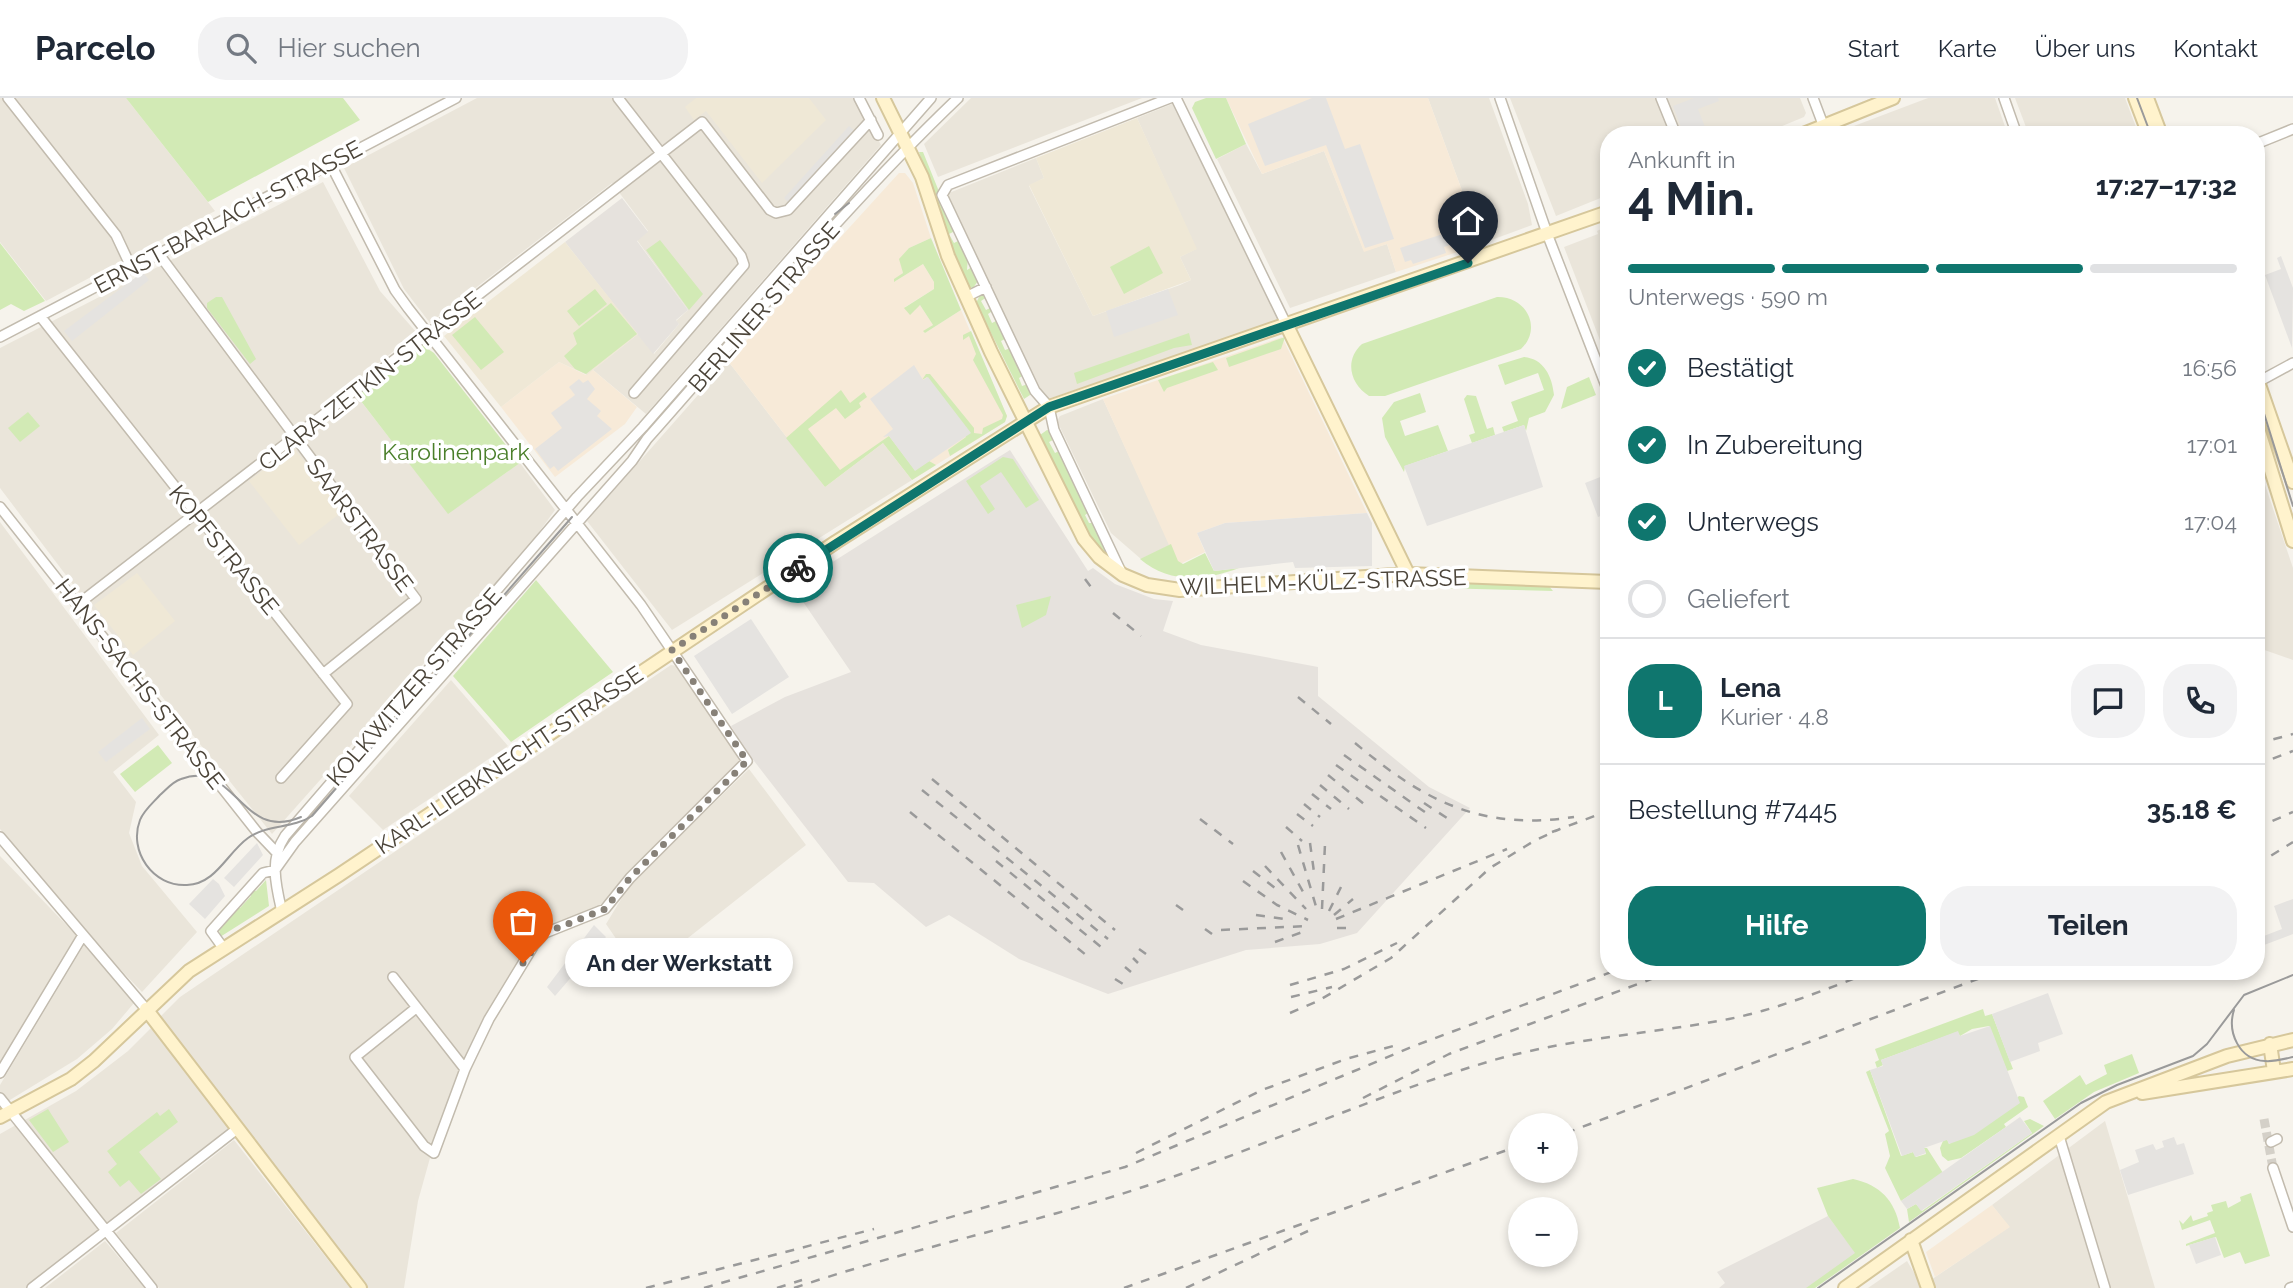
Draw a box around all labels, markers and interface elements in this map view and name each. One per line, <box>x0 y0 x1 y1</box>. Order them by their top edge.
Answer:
search box <box>198 17 688 80</box>
text: Parcelo <box>35 29 156 68</box>
icon: search <box>222 29 260 67</box>
text: Hier suchen <box>278 33 421 63</box>
text: Start <box>1848 34 1900 63</box>
text: Karte <box>1938 34 1997 63</box>
text: Über uns <box>2035 34 2135 63</box>
text: Kontakt <box>2173 34 2258 63</box>
street label: ERNST-BARLACH-STRASSE <box>89 134 366 299</box>
text: Ankunft in <box>1628 146 1736 173</box>
text: 17:27–17:32 <box>2096 171 2237 201</box>
text: 4 Min. <box>1628 172 1755 226</box>
pin <box>1438 191 1498 263</box>
icon: home <box>1449 202 1487 240</box>
street label: BERLINER STRASSE <box>682 216 845 397</box>
text: Unterwegs · 590 m <box>1628 283 1828 310</box>
street label: CLARA-ZETKIN-STRASSE <box>253 285 486 476</box>
icon: check <box>1628 349 1666 387</box>
text: Bestätigt <box>1687 353 1794 383</box>
text: 16:56 <box>2183 354 2237 381</box>
icon: check <box>1628 426 1666 464</box>
text: In Zubereitung <box>1687 430 1863 460</box>
text: 17:01 <box>2187 431 2237 458</box>
park label: Karolinenpark <box>382 438 530 465</box>
street label: SAARSTRASSE <box>301 453 419 597</box>
street label: KOPFSTRASSE <box>164 479 285 620</box>
icon: check <box>1628 503 1666 541</box>
text: Unterwegs <box>1687 507 1819 537</box>
text: 17:04 <box>2184 508 2237 535</box>
courier <box>763 533 833 603</box>
icon: bike <box>779 549 817 587</box>
street label: WILHELM-KÜLZ-STRASSE <box>1179 563 1467 600</box>
street label: HANS-SACHS-STRASSE <box>50 573 231 794</box>
street label: KOLKWITZER STRASSE <box>321 582 507 791</box>
text: Geliefert <box>1687 584 1790 614</box>
street label: KARL-LIEBKNECHT-STRASSE <box>370 660 648 859</box>
button: chat <box>2071 664 2145 738</box>
button: phone <box>2163 664 2237 738</box>
text: Lena <box>1720 673 1781 703</box>
text: L <box>1657 686 1673 716</box>
text: Kurier · 4.8 <box>1720 703 1829 730</box>
text: Bestellung #7445 <box>1628 795 1837 825</box>
text: 35.18 € <box>2147 795 2237 825</box>
button: Hilfe <box>1628 886 1926 966</box>
button: Teilen <box>1940 886 2237 966</box>
pin <box>493 891 553 963</box>
icon: bag <box>504 902 542 940</box>
callout: An der Werkstatt <box>565 938 792 988</box>
text: An der Werkstatt <box>586 949 772 976</box>
map controls <box>1508 1113 1578 1267</box>
button: + <box>1508 1113 1578 1183</box>
button: − <box>1508 1197 1578 1267</box>

